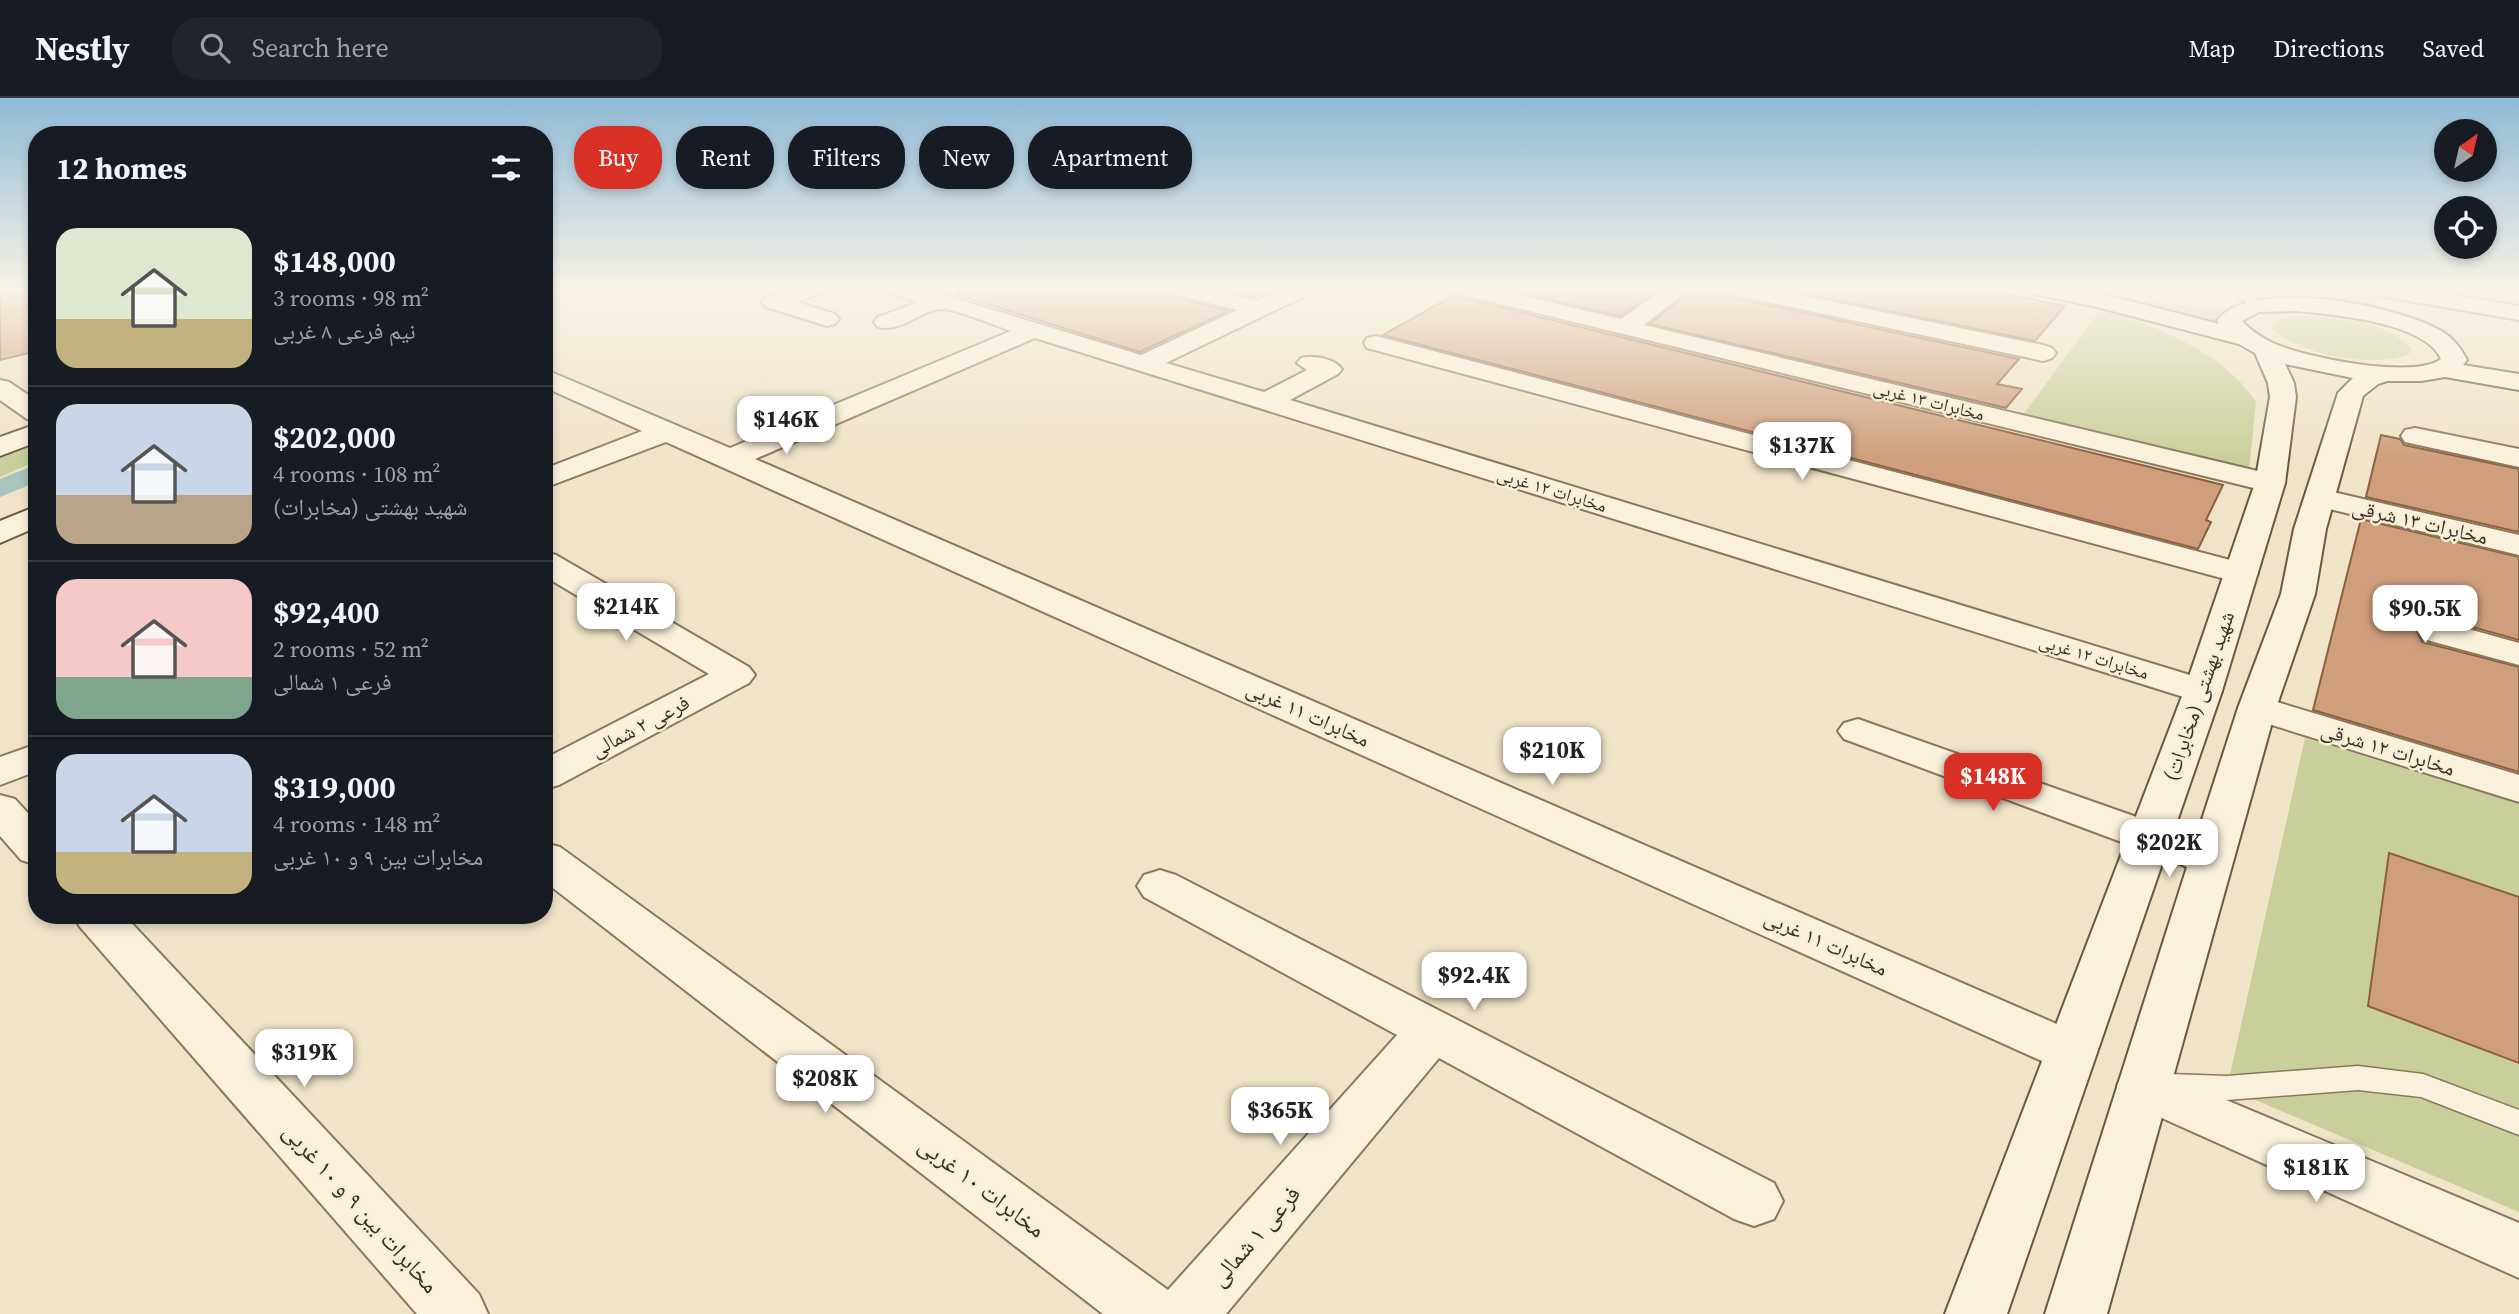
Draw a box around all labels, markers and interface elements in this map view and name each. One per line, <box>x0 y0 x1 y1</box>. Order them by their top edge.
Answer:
search box <box>172 17 662 80</box>
text: Nestly <box>35 26 130 71</box>
icon: search <box>196 29 234 67</box>
text: Search here <box>252 30 389 66</box>
text: Map <box>2188 32 2235 65</box>
text: Directions <box>2273 32 2384 65</box>
text: Saved <box>2422 32 2484 65</box>
north arrow <box>2434 119 2497 182</box>
map controls <box>2434 119 2497 259</box>
chip: Buy <box>574 126 662 189</box>
chip: Rent <box>676 126 774 189</box>
chip: Filters <box>788 126 905 189</box>
chip: New <box>919 126 1014 189</box>
chip: Apartment <box>1028 126 1192 189</box>
text: 12 homes <box>56 148 187 189</box>
icon: filters <box>487 149 525 187</box>
button: locate <box>2434 196 2497 259</box>
text: $148,000 <box>273 241 396 282</box>
icon: home <box>112 256 196 340</box>
text: 3 rooms · 98 m² <box>273 282 429 314</box>
text: نیم فرعی ۸ غربی <box>273 315 416 347</box>
street label: مخابرات ۱۳ غربی <box>1871 375 1987 426</box>
pin: $146K <box>737 396 835 456</box>
text: $146K <box>753 403 819 435</box>
text: $202,000 <box>273 417 396 458</box>
pin: $137K <box>1753 422 1851 482</box>
text: $137K <box>1769 429 1835 461</box>
icon: home <box>112 432 196 516</box>
text: 4 rooms · 108 m² <box>273 458 440 490</box>
street label: مخابرات ۱۲ غربی <box>1494 461 1610 518</box>
text: شهید بهشتی (مخابرات) <box>273 491 467 523</box>
street label: مخابرات ۱۳ شرقی <box>2349 492 2491 551</box>
pin: $214K <box>577 584 675 643</box>
pin: $90.5K <box>2368 586 2482 645</box>
text: $214K <box>593 590 659 622</box>
text: $92,400 <box>273 592 380 633</box>
text: $90.5K <box>2389 592 2461 624</box>
icon: home <box>112 607 196 691</box>
street label: شهید بهشتی (مخابرات) <box>2156 607 2241 784</box>
street label: مخابرات ۱۲ غربی <box>2036 628 2152 685</box>
text: 2 rooms · 52 m² <box>273 633 429 665</box>
text: فرعی ۱ شمالی <box>273 666 392 698</box>
street label: مخابرات ۱۱ غربی <box>1242 673 1375 754</box>
street label: فرعی ۲ شمالی <box>585 687 694 764</box>
street label: مخابرات ۱۲ شرقی <box>2318 714 2459 783</box>
pin: $210K <box>1503 728 1601 787</box>
text: $210K <box>1519 734 1585 766</box>
pin: $148K <box>1944 754 2042 813</box>
text: $148K <box>1960 760 2026 792</box>
text: $319,000 <box>273 767 396 808</box>
icon: home <box>112 782 196 866</box>
text: 4 rooms · 148 m² <box>273 808 440 840</box>
pin: $202K <box>2120 820 2218 879</box>
text: $202K <box>2136 826 2202 858</box>
text: مخابرات بین ۹ و ۱۰ غربی <box>273 841 483 873</box>
street label: مخابرات ۱۱ غربی <box>1760 902 1893 983</box>
pin: $92.4K <box>1417 953 1531 1012</box>
text: $92.4K <box>1438 959 1510 991</box>
pin: $319K <box>255 1030 353 1089</box>
text: $319K <box>271 1036 337 1068</box>
pin: $208K <box>776 1056 874 1115</box>
text: $208K <box>792 1062 858 1094</box>
pin: $365K <box>1231 1088 1329 1147</box>
text: $365K <box>1247 1094 1313 1126</box>
street label: مخابرات بین ۹ و ۱۰ غربی <box>276 1115 447 1300</box>
street label: مخابرات ۱۰ غربی <box>912 1128 1053 1245</box>
pin: $181K <box>2267 1144 2365 1204</box>
text: $181K <box>2283 1151 2349 1183</box>
street label: فرعی ۱ شمالی <box>1202 1178 1308 1293</box>

